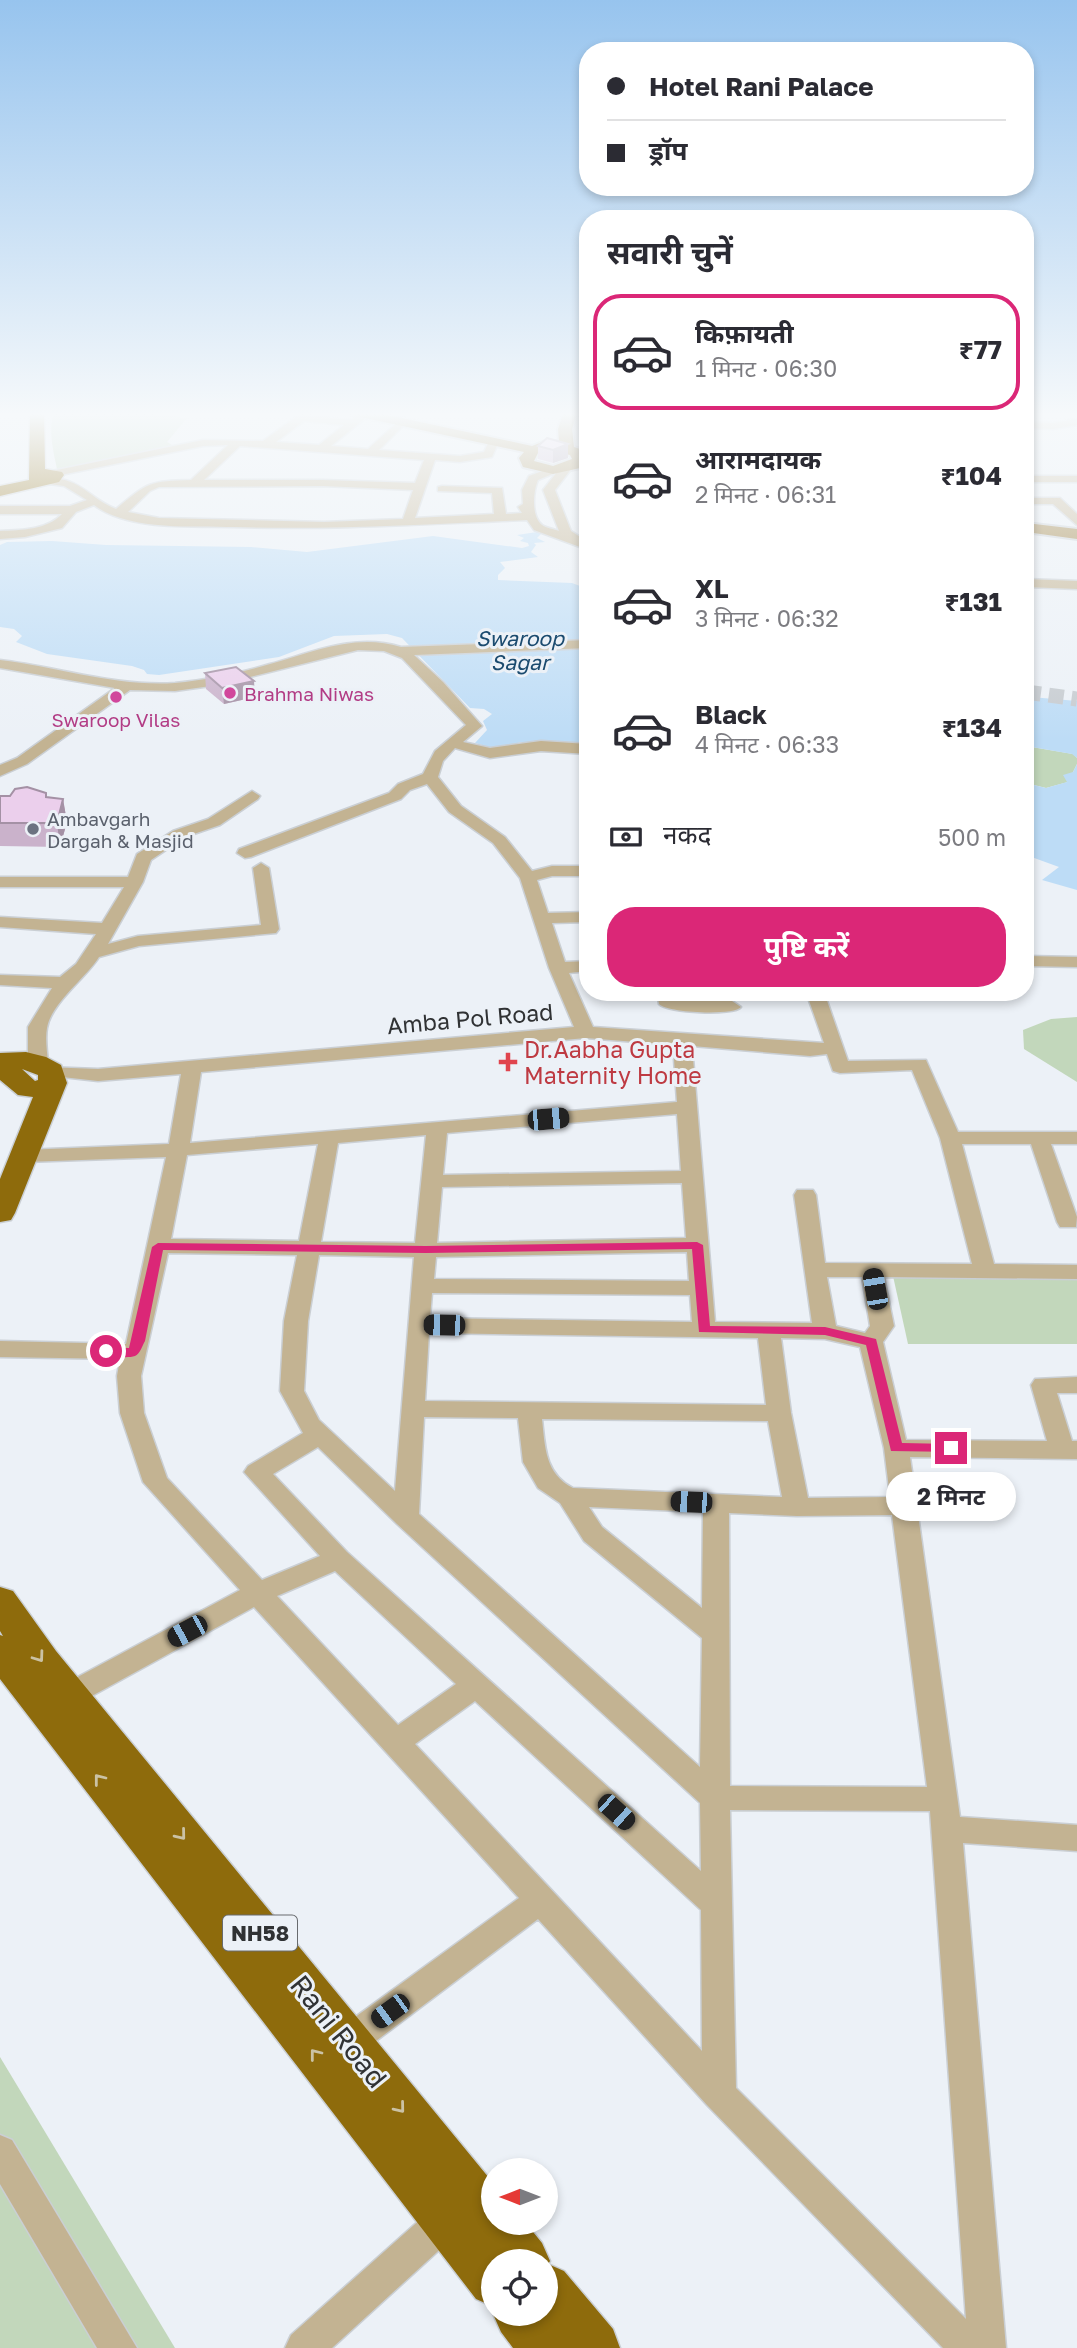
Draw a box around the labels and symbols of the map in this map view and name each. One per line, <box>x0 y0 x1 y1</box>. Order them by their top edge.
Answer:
water label: Swaroop Sagar <box>476 625 566 675</box>
place label: Brahma Niwas <box>244 682 374 705</box>
marker: Brahma Niwas <box>222 685 238 701</box>
marker: Swaroop Vilas <box>108 689 124 705</box>
place label: Swaroop Vilas <box>52 708 180 731</box>
place label: Ambavgarh Dargah & Masjid <box>47 807 194 852</box>
marker: Ambavgarh Dargah & Masjid <box>25 821 41 837</box>
street label: Amba Pol Road <box>386 997 554 1039</box>
place label: Dr.Aabha Gupta Maternity Home <box>524 1035 702 1089</box>
marker: Dr.Aabha Gupta Maternity Home <box>498 1052 518 1072</box>
car <box>527 1107 570 1131</box>
car <box>862 1266 889 1312</box>
car <box>423 1314 466 1336</box>
route start <box>90 1335 122 1367</box>
route end <box>935 1432 967 1464</box>
callout: 2 मिनट <box>886 1472 1016 1522</box>
car <box>670 1491 713 1513</box>
car <box>164 1612 211 1650</box>
one-way arrow <box>31 1649 43 1662</box>
one-way arrow <box>94 1774 107 1786</box>
car <box>594 1790 639 1834</box>
one-way arrow <box>173 1827 186 1839</box>
road number: NH58 <box>223 1916 297 1951</box>
street label: Rani Road <box>284 1968 394 2094</box>
car <box>367 1990 414 2032</box>
one-way arrow <box>311 2049 324 2062</box>
one-way arrow <box>392 2100 405 2112</box>
north arrow <box>481 2158 558 2235</box>

